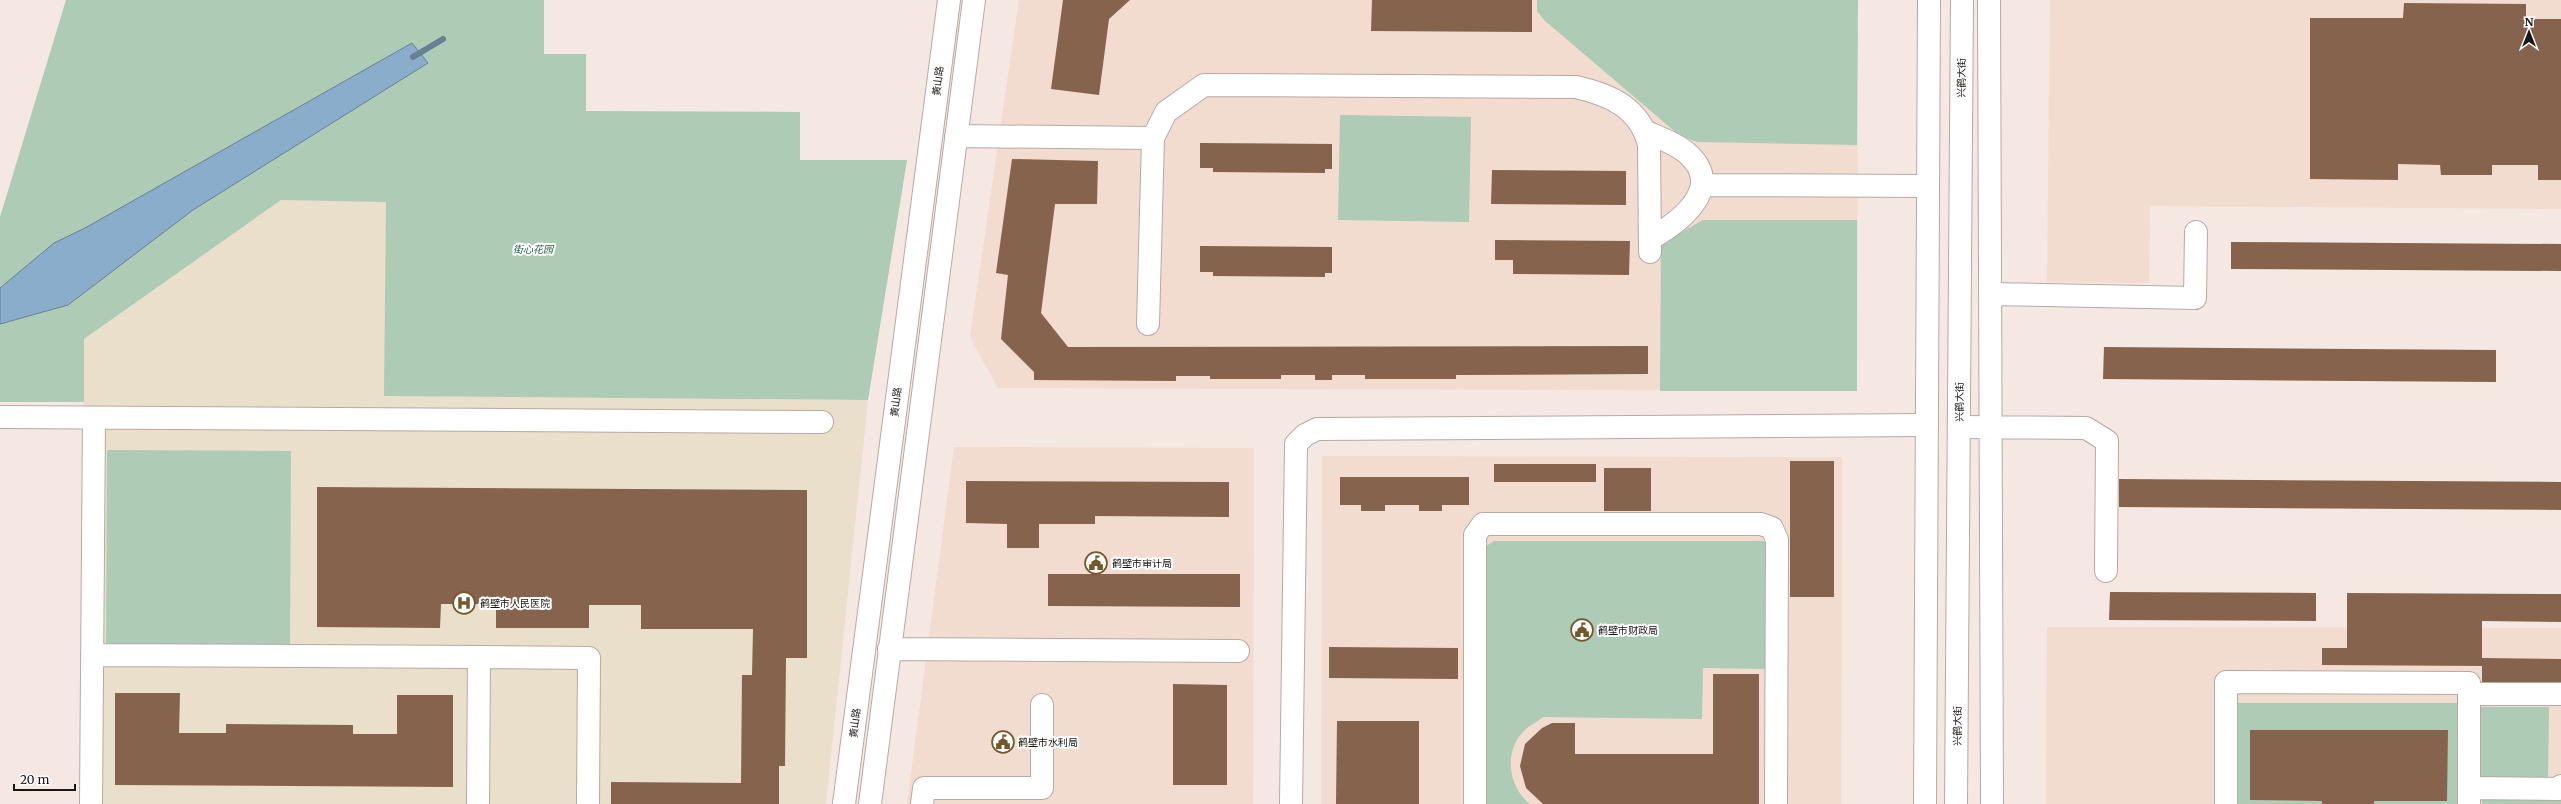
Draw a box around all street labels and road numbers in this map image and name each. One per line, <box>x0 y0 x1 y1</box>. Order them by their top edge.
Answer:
street label: 兴鹤大街 <box>1955 58 1968 98</box>
street label: 黄山路 <box>930 65 946 97</box>
street label: 兴鹤大街 <box>1953 382 1966 422</box>
street label: 黄山路 <box>888 386 904 418</box>
street label: 兴鹤大街 <box>1951 706 1964 746</box>
street label: 黄山路 <box>847 707 863 739</box>

